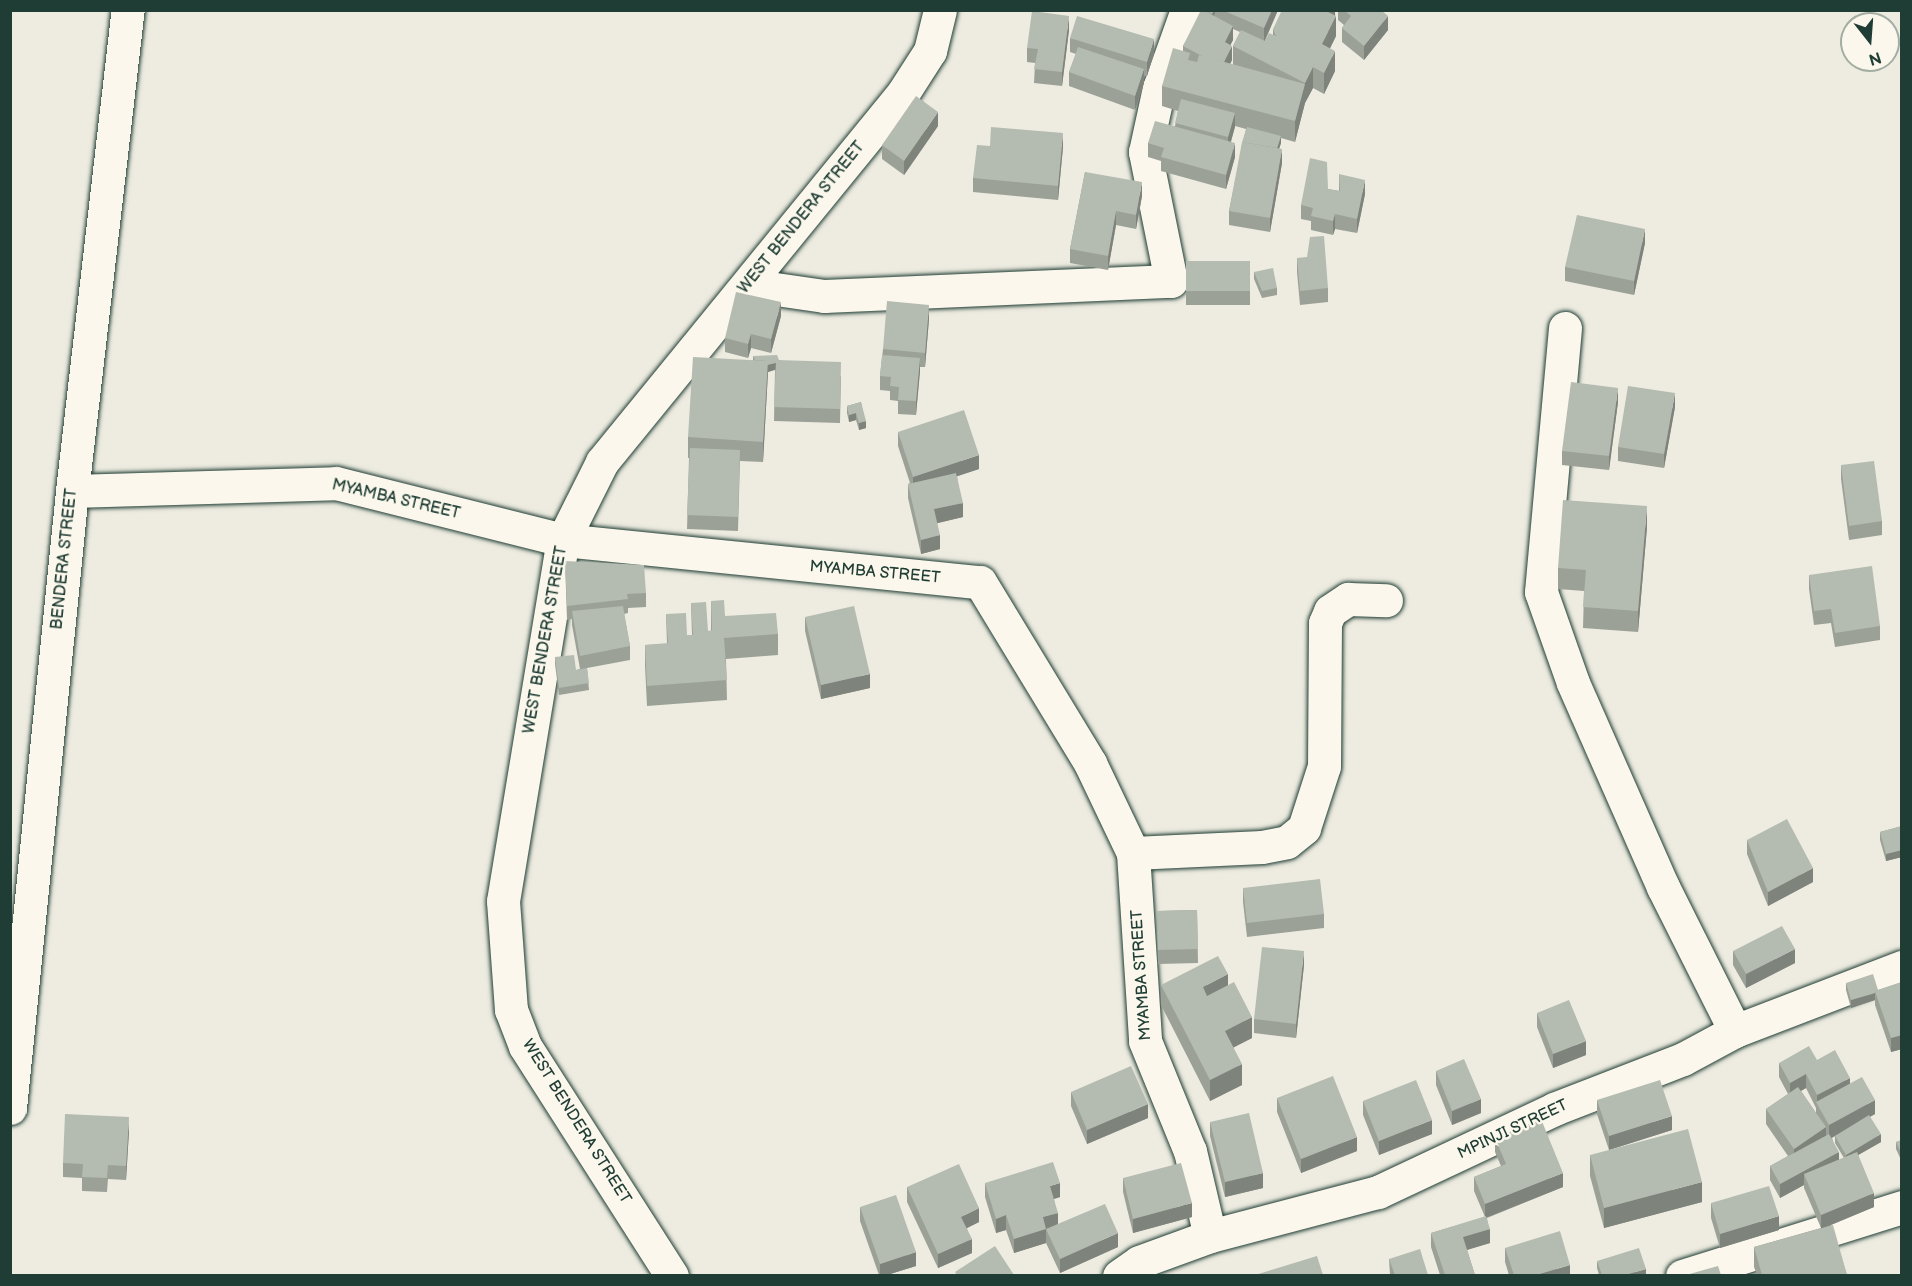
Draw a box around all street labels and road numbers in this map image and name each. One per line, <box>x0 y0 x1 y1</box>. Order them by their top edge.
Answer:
street label: WEST BENDERA STREET <box>735 138 869 298</box>
street label: MYAMBA STREET <box>330 476 462 524</box>
street label: BENDERA STREET <box>48 487 82 631</box>
street label: WEST BENDERA STREET <box>520 544 572 736</box>
street label: MYAMBA STREET <box>809 558 941 588</box>
street label: MYAMBA STREET <box>1128 909 1156 1041</box>
street label: WEST BENDERA STREET <box>517 1036 635 1208</box>
street label: MPINJI STREET <box>1455 1096 1571 1164</box>

